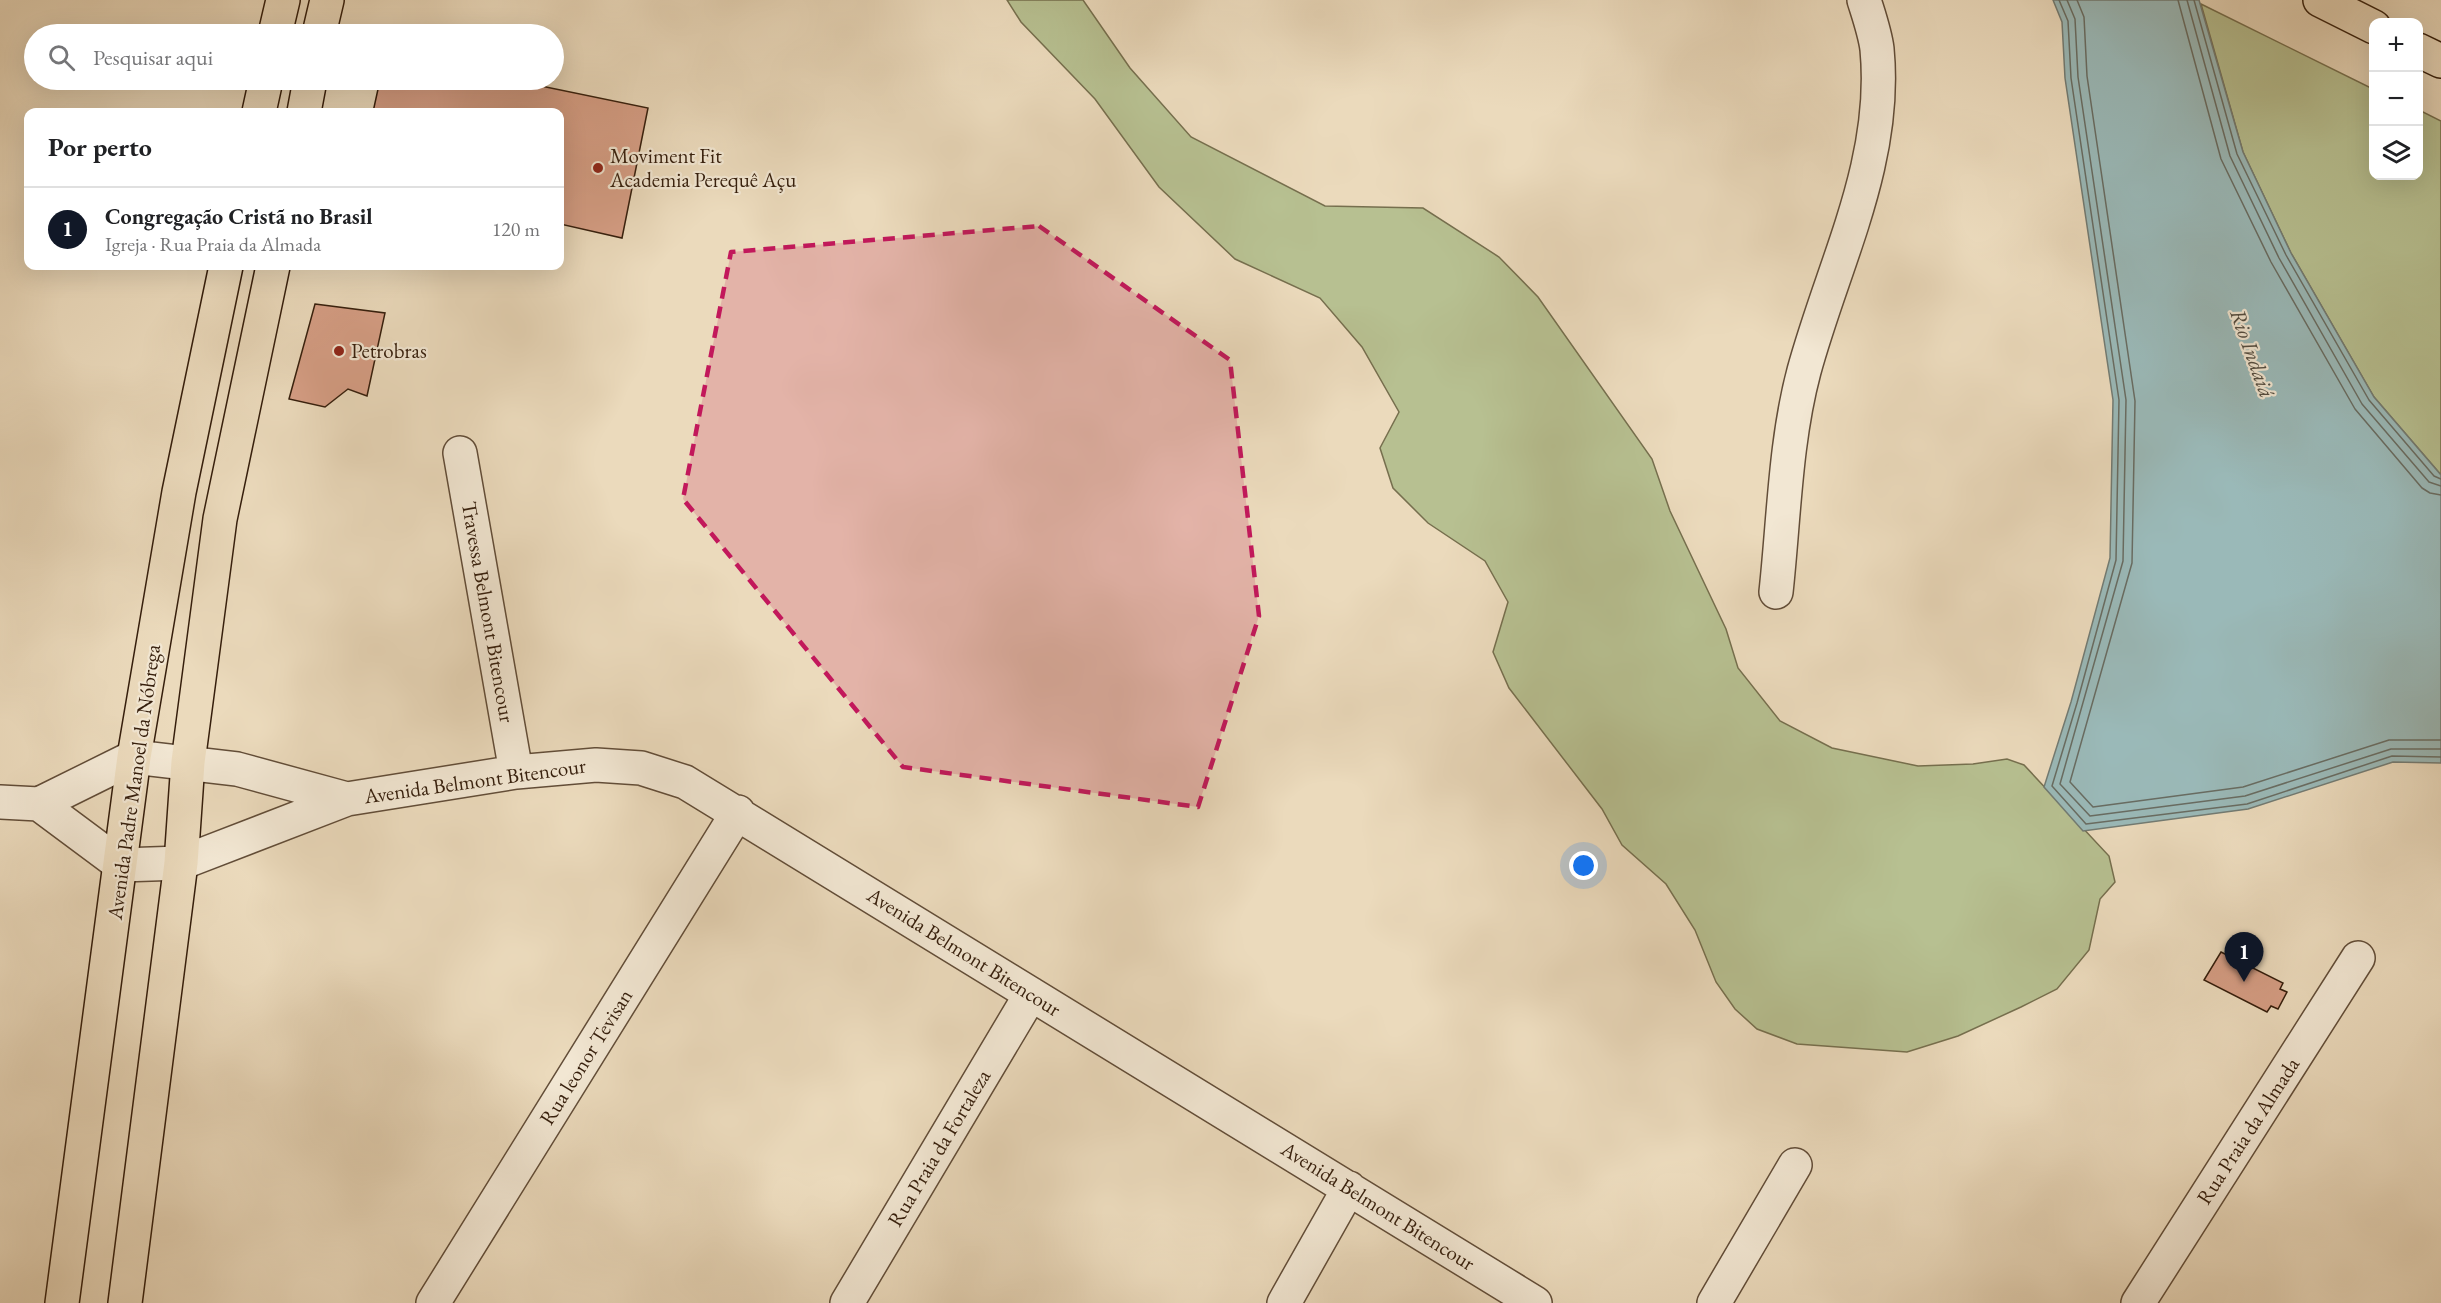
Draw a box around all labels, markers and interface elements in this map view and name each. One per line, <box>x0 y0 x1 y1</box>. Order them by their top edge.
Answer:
map controls <box>2369 18 2423 180</box>
button: + <box>2369 18 2423 72</box>
search box <box>24 24 564 90</box>
icon: search <box>45 41 78 74</box>
text: Pesquisar aqui <box>93 43 213 72</box>
button: − <box>2369 72 2423 126</box>
button: layers <box>2369 126 2423 180</box>
text: Por perto <box>48 130 152 164</box>
place label: Moviment Fit Academia Perequê Açu <box>609 142 796 193</box>
marker: Moviment Fit Academia Perequê Açu <box>591 161 605 175</box>
text: Congregação Cristã no Brasil <box>105 202 373 231</box>
text: 1 <box>62 216 73 242</box>
text: 120 m <box>492 216 540 242</box>
text: Igreja · Rua Praia da Almada <box>105 231 321 257</box>
water label: Rio Indaiá <box>2223 305 2282 402</box>
place label: Petrobras <box>351 337 427 364</box>
marker: Petrobras <box>332 344 346 358</box>
street label: Travessa Belmont Bitencour <box>456 499 521 725</box>
street label: Avenida Padre Manoel da Nóbrega <box>101 642 166 922</box>
street label: Avenida Belmont Bitencour <box>361 752 587 810</box>
your location <box>1569 851 1598 880</box>
street label: Avenida Belmont Bitencour <box>862 880 1066 1022</box>
pin: 1 <box>2224 932 2264 982</box>
street label: Rua leonor Tevisan <box>533 984 638 1130</box>
street label: Rua Praia da Almada <box>2190 1052 2305 1209</box>
street label: Rua Praia da Fortaleza <box>881 1064 996 1231</box>
street label: Avenida Belmont Bitencour <box>1276 1134 1480 1276</box>

